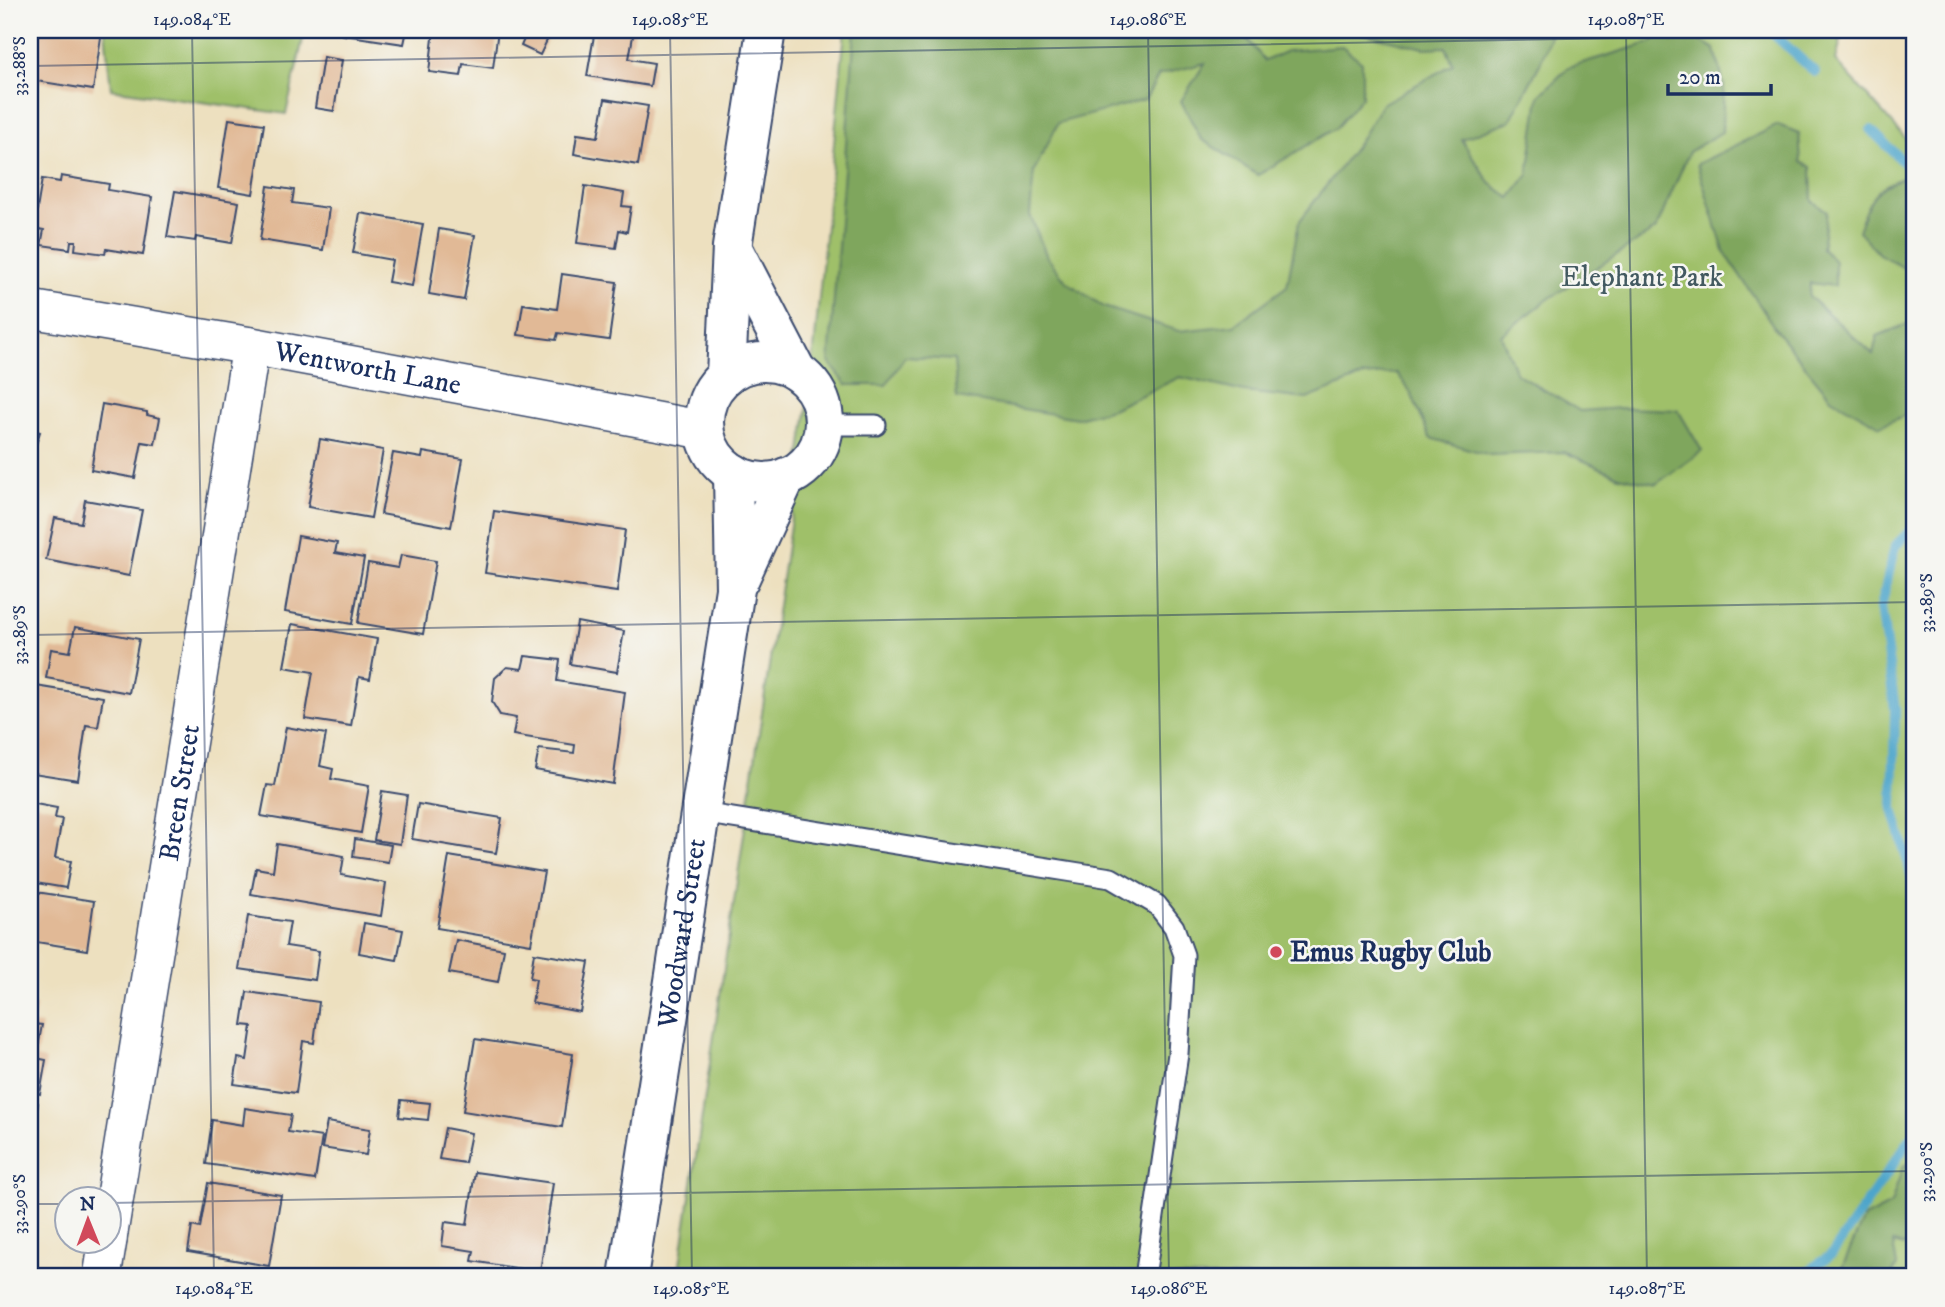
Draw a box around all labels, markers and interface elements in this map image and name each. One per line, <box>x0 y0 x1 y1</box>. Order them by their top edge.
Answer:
text: 149.084°E <box>153 9 231 31</box>
text: 149.085°E <box>632 9 708 31</box>
text: 149.086°E <box>1110 9 1187 31</box>
text: 149.087°E <box>1588 9 1665 31</box>
text: 33.288°S <box>9 36 31 96</box>
scale bar <box>1668 52 1772 96</box>
text: 20 m <box>1679 65 1721 91</box>
park label: Elephant Park <box>1561 260 1723 295</box>
street label: Wentworth Lane <box>271 333 464 402</box>
text: 33.289°S <box>1916 573 1938 633</box>
text: 33.289°S <box>9 605 31 665</box>
street label: Breen Street <box>151 722 208 864</box>
street label: Woodward Street <box>649 836 714 1032</box>
place label: Emus Rugby Club <box>1290 935 1491 970</box>
marker: Emus Rugby Club <box>1268 944 1284 960</box>
text: 33.290°S <box>1916 1142 1938 1202</box>
text: 33.290°S <box>9 1174 31 1234</box>
north arrow <box>52 1184 122 1254</box>
text: N <box>80 1193 96 1216</box>
text: 149.084°E <box>175 1278 253 1300</box>
text: 149.085°E <box>653 1278 729 1300</box>
text: 149.086°E <box>1131 1278 1208 1300</box>
text: 149.087°E <box>1609 1278 1686 1300</box>

